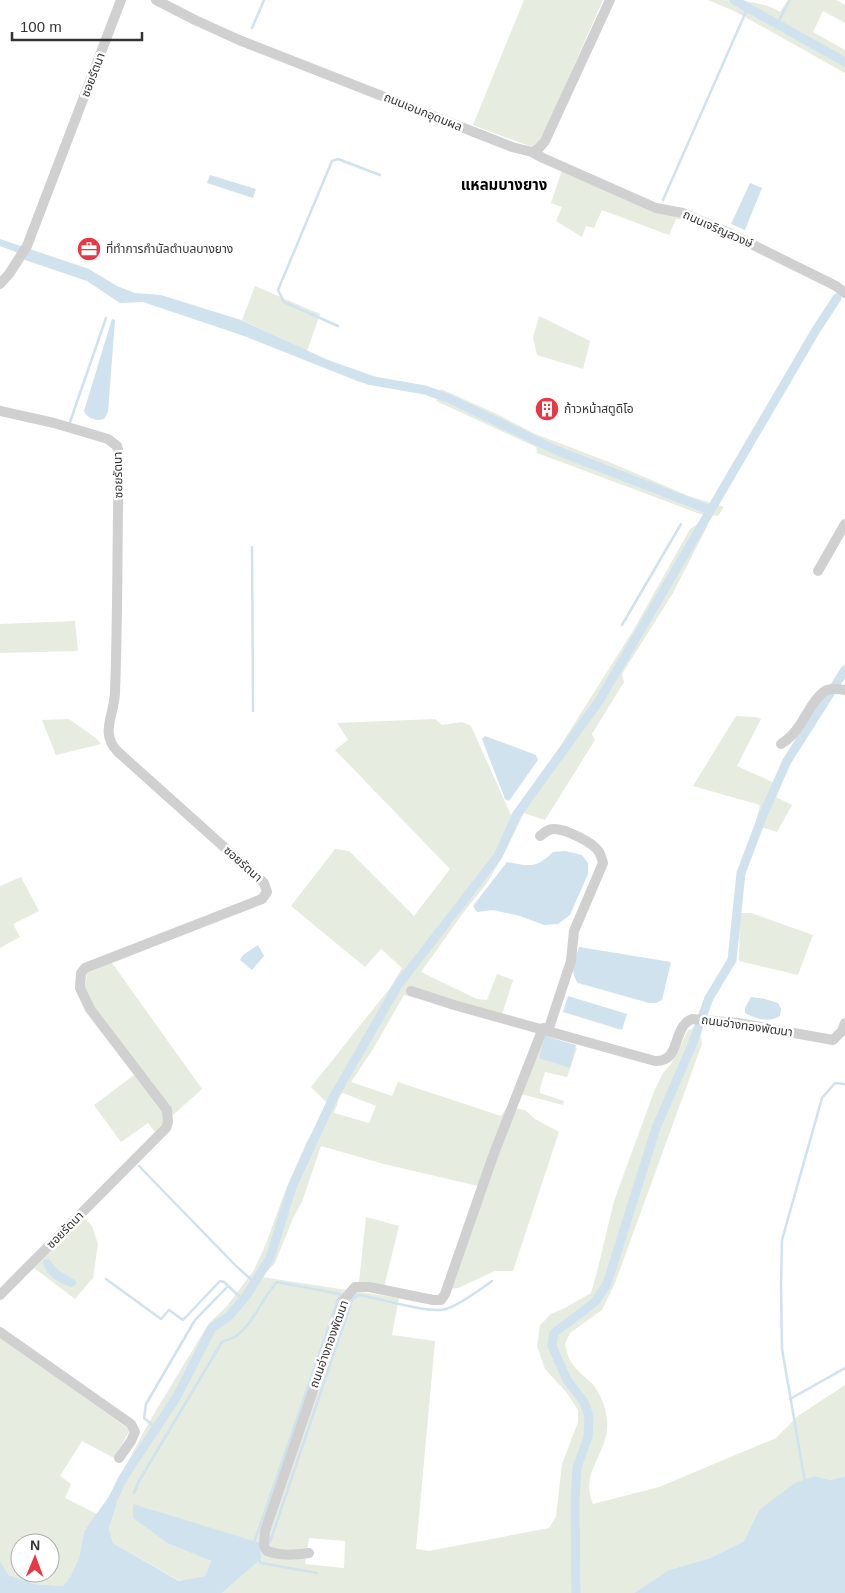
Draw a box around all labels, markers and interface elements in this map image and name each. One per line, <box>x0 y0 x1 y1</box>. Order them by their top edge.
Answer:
scale bar <box>12 10 142 42</box>
text: 100 m <box>20 18 62 35</box>
street label: ซอยรัตนา <box>78 51 108 99</box>
street label: ถนนเอนกอุดมผล <box>382 90 464 134</box>
district label: แหลมบางยาง <box>461 176 547 193</box>
street label: ถนนเจริญสวงษ์ <box>681 207 755 251</box>
office icon: ที่ทำการกำนัลตำบลบางยาง <box>76 236 102 262</box>
place label: ที่ทำการกำนัลตำบลบางยาง <box>106 240 233 256</box>
building icon: ก้าวหน้าสตูดิโอ <box>534 396 560 422</box>
place label: ก้าวหน้าสตูดิโอ <box>564 402 634 416</box>
street label: ซอยรัตนา <box>111 452 125 498</box>
street label: ซอยรัตนา <box>221 843 265 885</box>
street label: ถนนอ่างทองพัฒนา <box>700 1013 794 1039</box>
street label: ซอยรัตนา <box>44 1209 86 1251</box>
street label: ถนนอ่างทองพัฒนา <box>307 1298 351 1390</box>
north arrow <box>10 1533 60 1583</box>
text: N <box>30 1537 40 1553</box>

